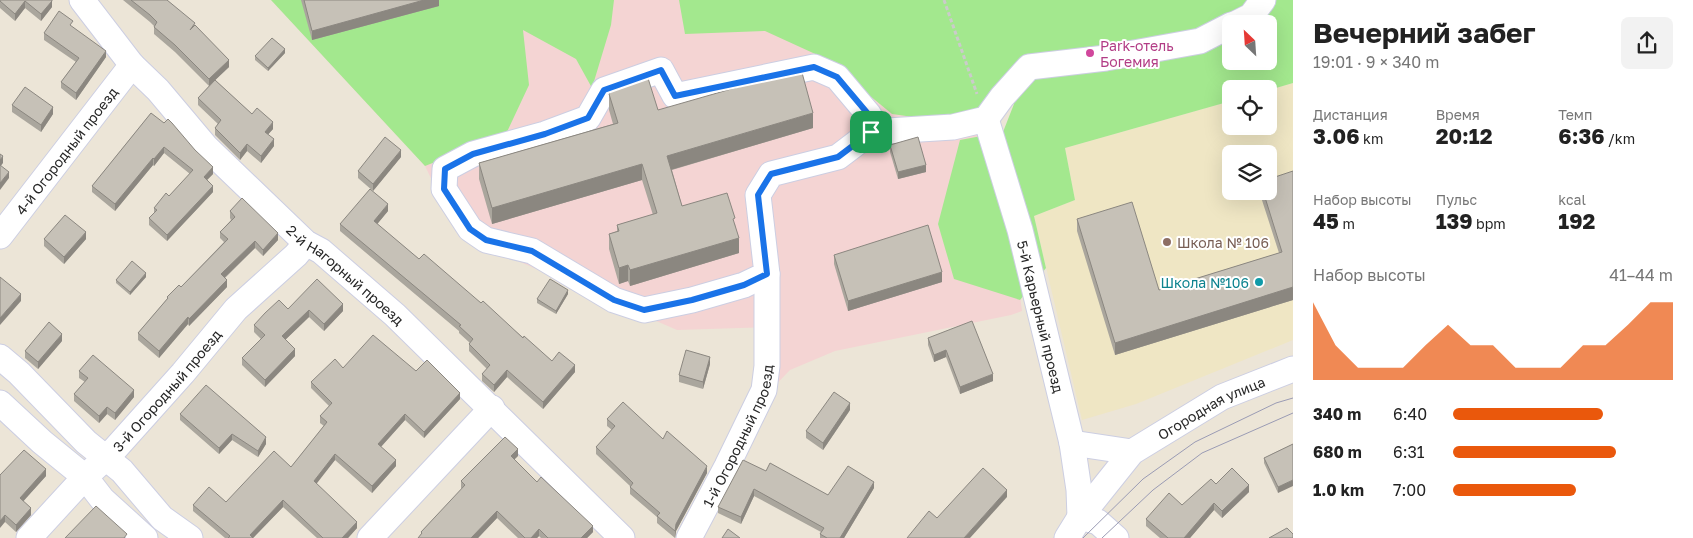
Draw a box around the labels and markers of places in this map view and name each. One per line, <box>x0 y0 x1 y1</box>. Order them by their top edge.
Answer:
place label: Park-отель Богемия <box>1100 37 1174 70</box>
marker: Park-отель Богемия <box>1084 47 1096 59</box>
pin <box>850 111 892 153</box>
place label: Школа № 106 <box>1177 234 1269 251</box>
marker: Школа № 106 <box>1161 236 1173 248</box>
place label: Школа №106 <box>1161 274 1249 291</box>
marker: Школа №106 <box>1253 276 1265 288</box>

